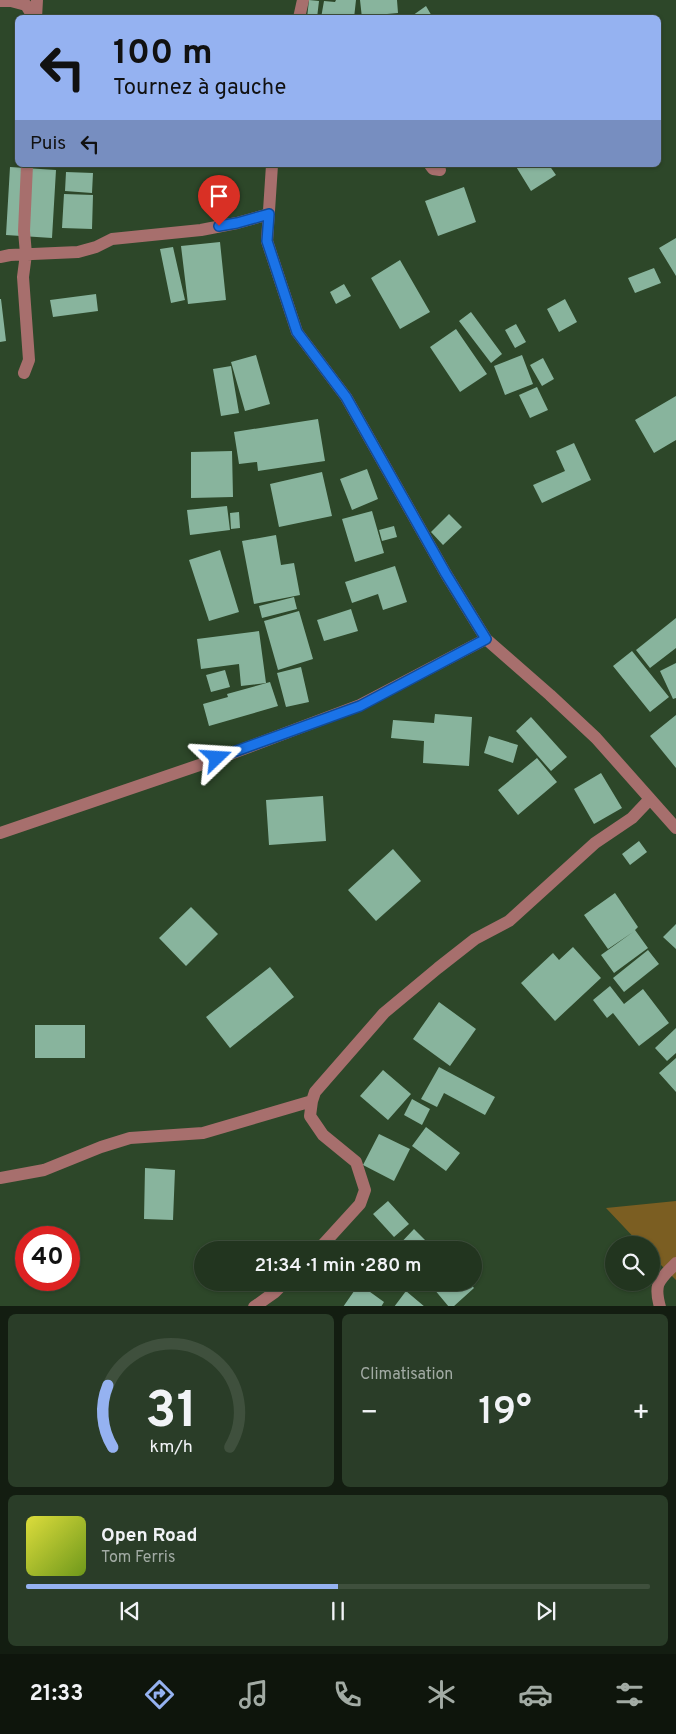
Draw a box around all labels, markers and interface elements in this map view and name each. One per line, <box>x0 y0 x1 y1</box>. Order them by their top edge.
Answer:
text: 100 m <box>113 32 213 76</box>
icon: left <box>30 35 95 100</box>
text: Tournez à gauche <box>113 75 286 102</box>
icon: left <box>76 130 104 158</box>
text: Puis <box>30 132 66 156</box>
pin <box>198 175 240 226</box>
icon: arrive <box>205 182 233 210</box>
position arrow <box>190 731 242 783</box>
speed limit sign: 40 <box>15 1226 80 1291</box>
map controls <box>605 1236 660 1291</box>
button: search <box>605 1236 660 1291</box>
text: 21:34 · 1 min · 280 m <box>254 1254 422 1278</box>
text: Climatisation <box>360 1365 453 1385</box>
text: 31 <box>145 1380 197 1446</box>
text: 19° <box>478 1389 532 1438</box>
text: − <box>360 1396 378 1432</box>
text: + <box>632 1396 650 1432</box>
text: km/h <box>149 1436 193 1459</box>
text: Open Road <box>101 1524 197 1548</box>
text: Tom Ferris <box>101 1548 175 1568</box>
icon: previous <box>116 1597 144 1625</box>
icon: pause <box>324 1597 352 1625</box>
icon: next <box>532 1597 560 1625</box>
icon: directions <box>142 1677 177 1712</box>
icon: music <box>236 1677 271 1712</box>
icon: phone <box>330 1677 365 1712</box>
icon: climate <box>424 1677 459 1712</box>
icon: car <box>518 1677 553 1712</box>
icon: filters <box>612 1677 647 1712</box>
text: 21:33 <box>29 1681 83 1708</box>

